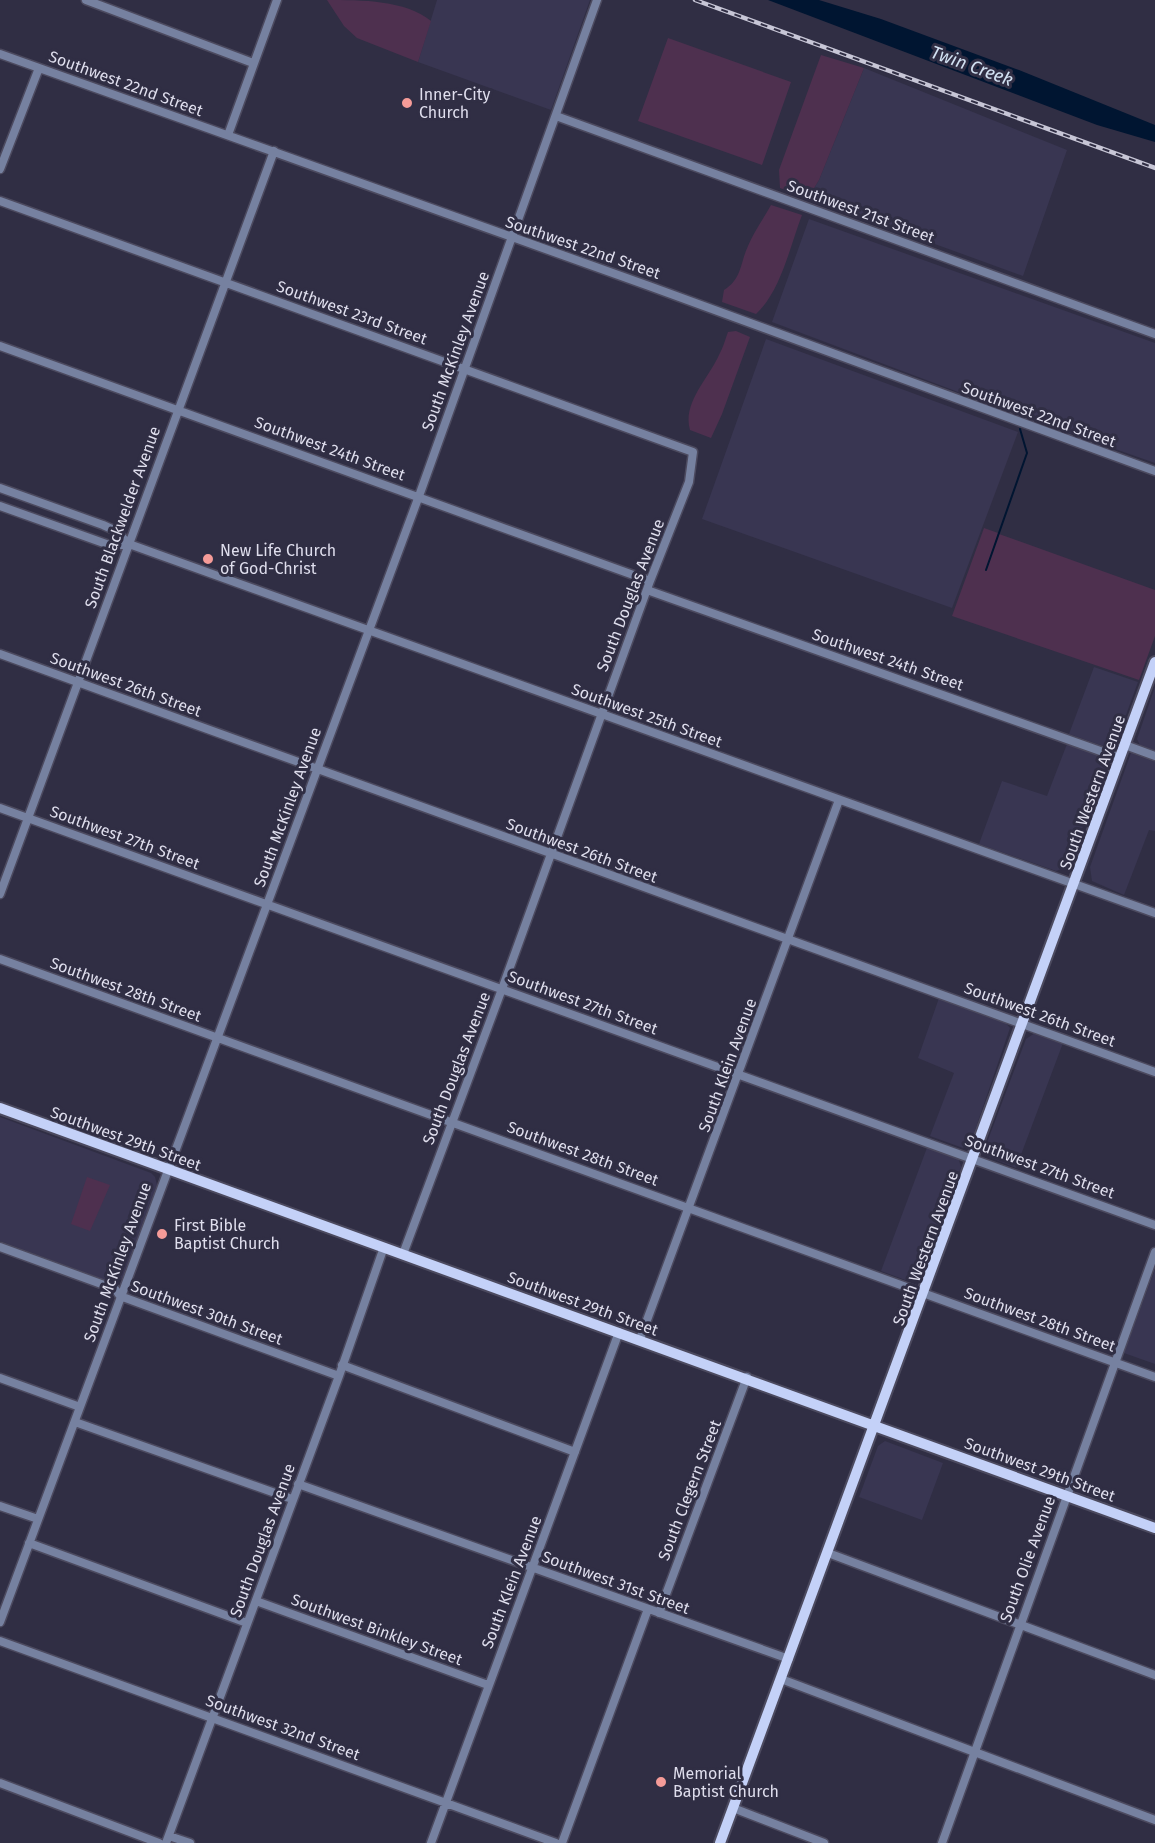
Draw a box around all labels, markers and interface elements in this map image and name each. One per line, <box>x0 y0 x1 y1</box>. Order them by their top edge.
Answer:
water label: Twin Creek <box>928 41 1016 91</box>
street label: Southwest 22nd Street <box>46 47 206 120</box>
place label: Inner-City Church <box>419 85 490 122</box>
marker: Inner-City Church <box>400 96 414 110</box>
street label: Southwest 21st Street <box>784 176 937 247</box>
street label: Southwest 22nd Street <box>503 212 663 283</box>
street label: South McKinley Avenue <box>418 269 493 434</box>
street label: Southwest 23rd Street <box>274 276 430 349</box>
street label: Southwest 22nd Street <box>959 378 1119 451</box>
street label: Southwest 24th Street <box>252 412 408 485</box>
street label: South Blackwelder Avenue <box>81 424 164 611</box>
street label: South Douglas Avenue <box>593 516 668 674</box>
place label: New Life Church of God-Christ <box>220 541 336 578</box>
marker: New Life Church of God-Christ <box>201 552 215 566</box>
street label: Southwest 24th Street <box>810 625 966 694</box>
street label: Southwest 26th Street <box>48 648 204 721</box>
street label: Southwest 25th Street <box>569 679 725 752</box>
street label: South Western Avenue <box>1056 712 1129 872</box>
street label: South McKinley Avenue <box>250 725 325 890</box>
street label: Southwest 27th Street <box>47 802 202 873</box>
street label: Southwest 26th Street <box>504 814 660 887</box>
street label: Southwest 28th Street <box>48 953 204 1026</box>
street label: Southwest 27th Street <box>505 967 660 1038</box>
street label: Southwest 26th Street <box>962 978 1118 1051</box>
street label: South Douglas Avenue <box>419 989 494 1147</box>
street label: South Klein Avenue <box>694 996 760 1135</box>
street label: Southwest 29th Street <box>48 1102 204 1175</box>
street label: Southwest 28th Street <box>505 1117 661 1190</box>
street label: Southwest 27th Street <box>962 1131 1117 1202</box>
street label: South Western Avenue <box>889 1168 962 1328</box>
street label: South McKinley Avenue <box>80 1180 155 1345</box>
place label: First Bible Baptist Church <box>174 1216 280 1253</box>
marker: First Bible Baptist Church <box>155 1227 169 1241</box>
street label: Southwest 29th Street <box>505 1267 661 1340</box>
street label: Southwest 30th Street <box>128 1276 285 1349</box>
street label: Southwest 28th Street <box>962 1283 1118 1356</box>
street label: South Clegern Street <box>654 1417 725 1563</box>
street label: Southwest 29th Street <box>962 1433 1118 1506</box>
street label: South Douglas Avenue <box>226 1461 299 1620</box>
street label: South Olie Avenue <box>996 1493 1059 1625</box>
street label: South Klein Avenue <box>477 1513 546 1651</box>
street label: Southwest 31st Street <box>539 1547 692 1618</box>
street label: Southwest Binkley Street <box>289 1590 465 1669</box>
street label: Southwest 32nd Street <box>203 1691 363 1764</box>
place label: Memorial Baptist Church <box>673 1764 779 1801</box>
marker: Memorial Baptist Church <box>654 1775 668 1789</box>

